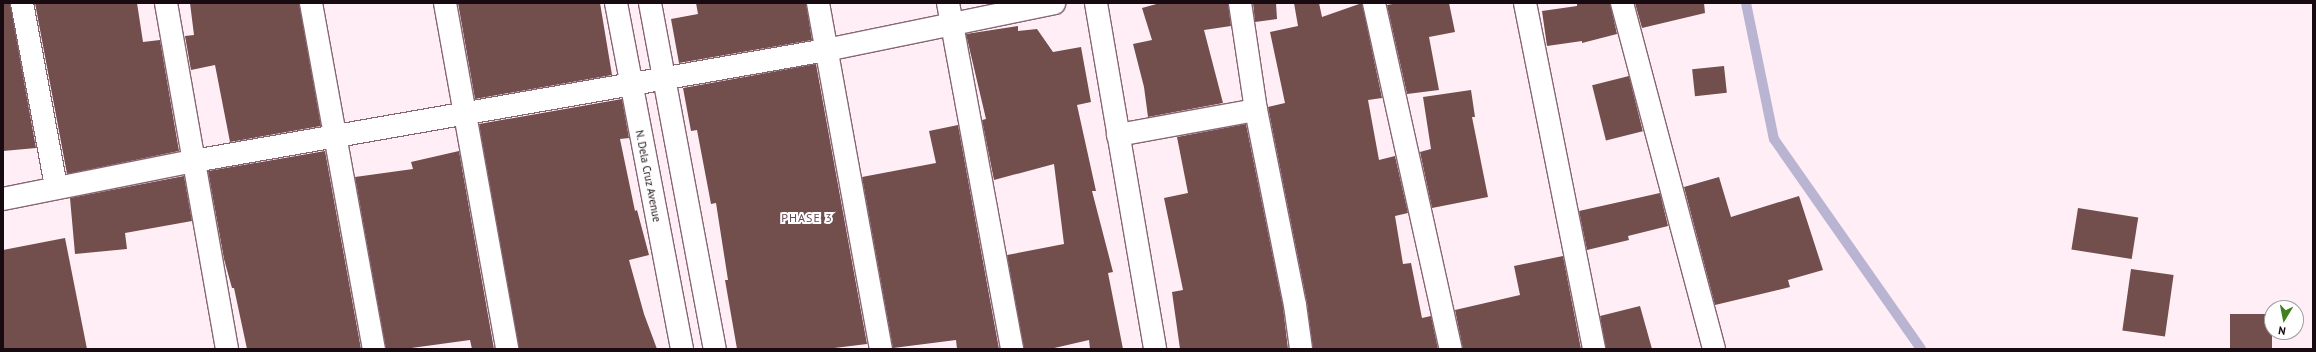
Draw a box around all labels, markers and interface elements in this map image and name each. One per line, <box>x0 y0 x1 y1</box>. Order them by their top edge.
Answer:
street label: N. Dela Cruz Avenue <box>632 128 664 224</box>
district label: PHASE 3 <box>781 211 833 225</box>
north arrow <box>2264 300 2304 340</box>
text: N <box>2277 323 2287 338</box>

